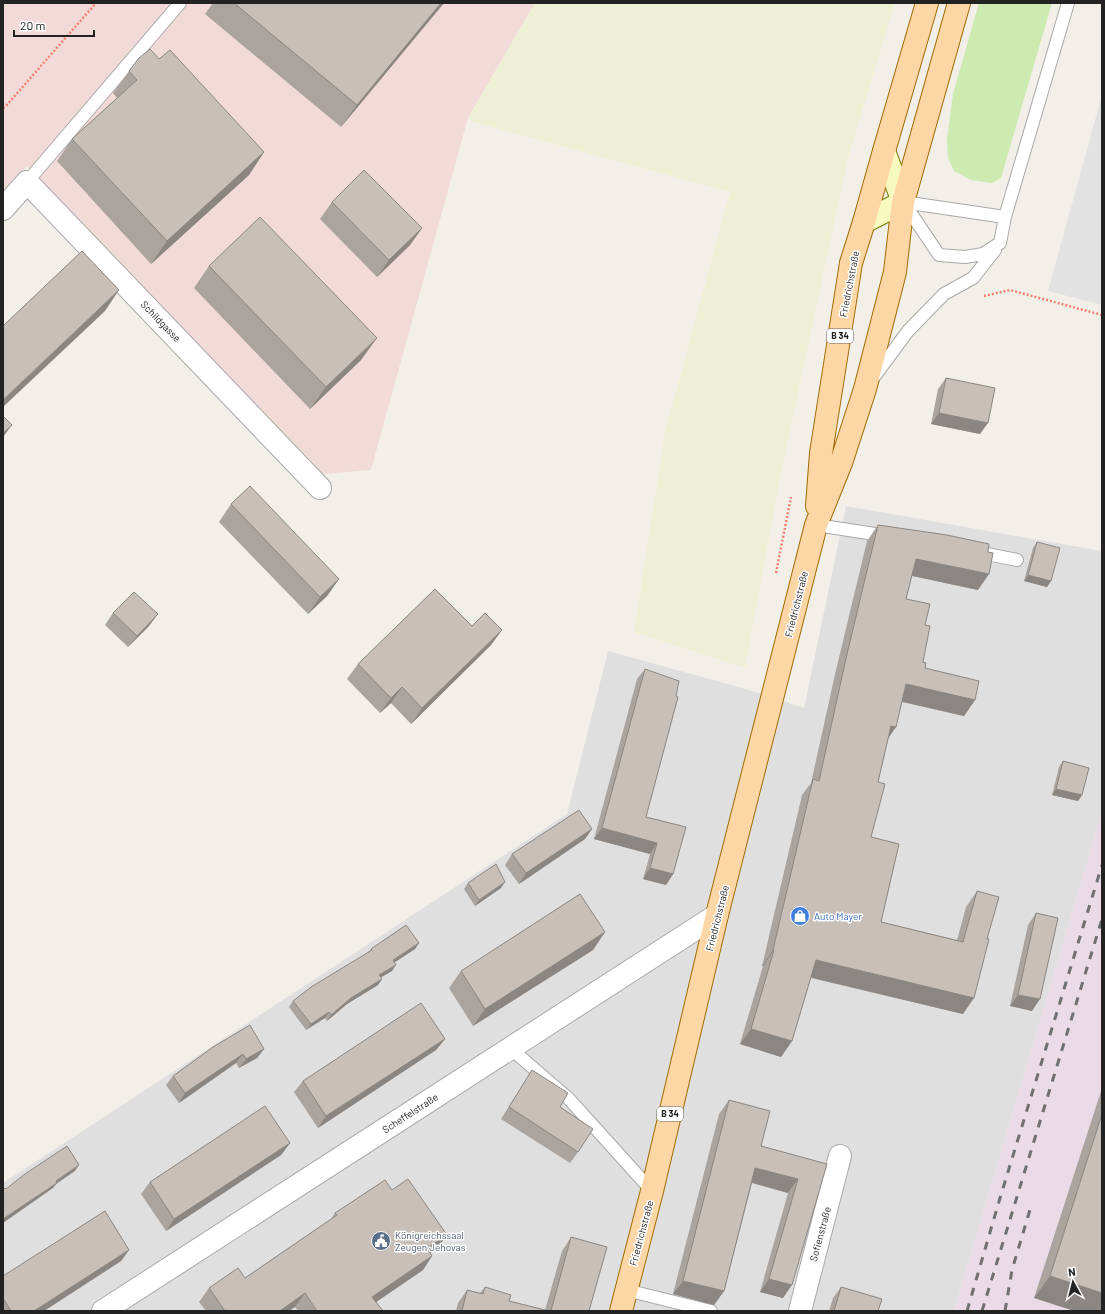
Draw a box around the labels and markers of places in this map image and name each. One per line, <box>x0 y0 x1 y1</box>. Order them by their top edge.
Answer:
shop icon: Auto Mayer <box>789 905 811 927</box>
place label: Auto Mayer <box>814 910 862 922</box>
place label: Königreichssaal Zeugen Jehovas <box>395 1229 466 1253</box>
public building icon: Königreichssaal Zeugen Jehovas <box>370 1230 392 1252</box>

